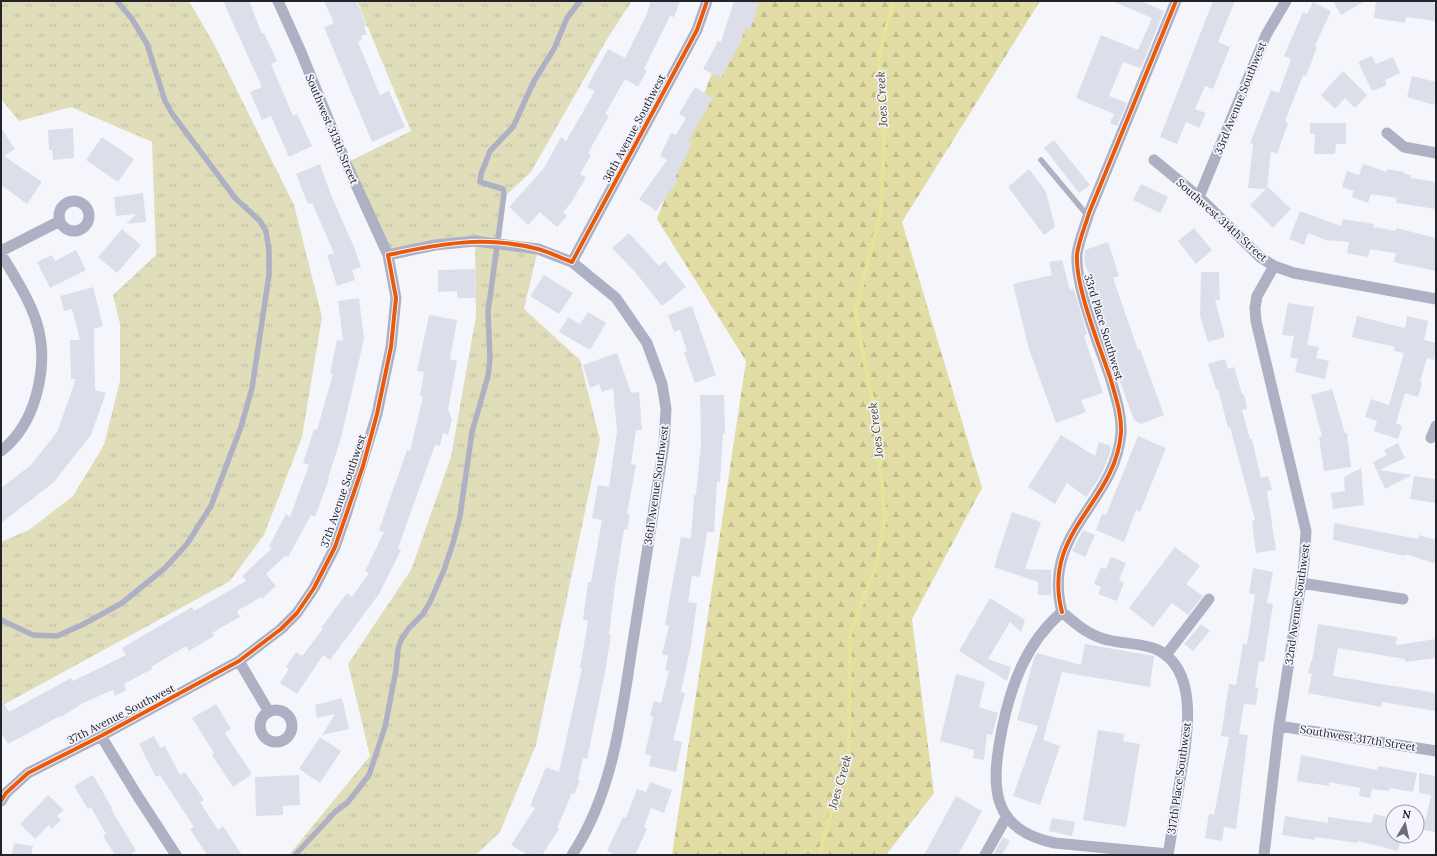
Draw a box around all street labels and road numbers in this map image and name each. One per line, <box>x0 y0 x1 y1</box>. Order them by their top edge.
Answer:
street label: 33rd Avenue Southwest <box>1211 39 1269 157</box>
street label: 36th Avenue Southwest <box>600 71 669 184</box>
street label: Southwest 313th Street <box>302 72 362 187</box>
street label: Southwest 314th Street <box>1173 175 1271 265</box>
street label: 33rd Place Southwest <box>1081 272 1127 383</box>
street label: 36th Avenue Southwest <box>641 424 671 546</box>
street label: 37th Avenue Southwest <box>317 432 369 550</box>
street label: 32nd Avenue Southwest <box>1282 542 1313 666</box>
street label: 37th Avenue Southwest <box>65 680 178 747</box>
street label: 317th Place Southwest <box>1164 720 1194 835</box>
street label: Southwest 317th Street <box>1299 722 1418 754</box>

